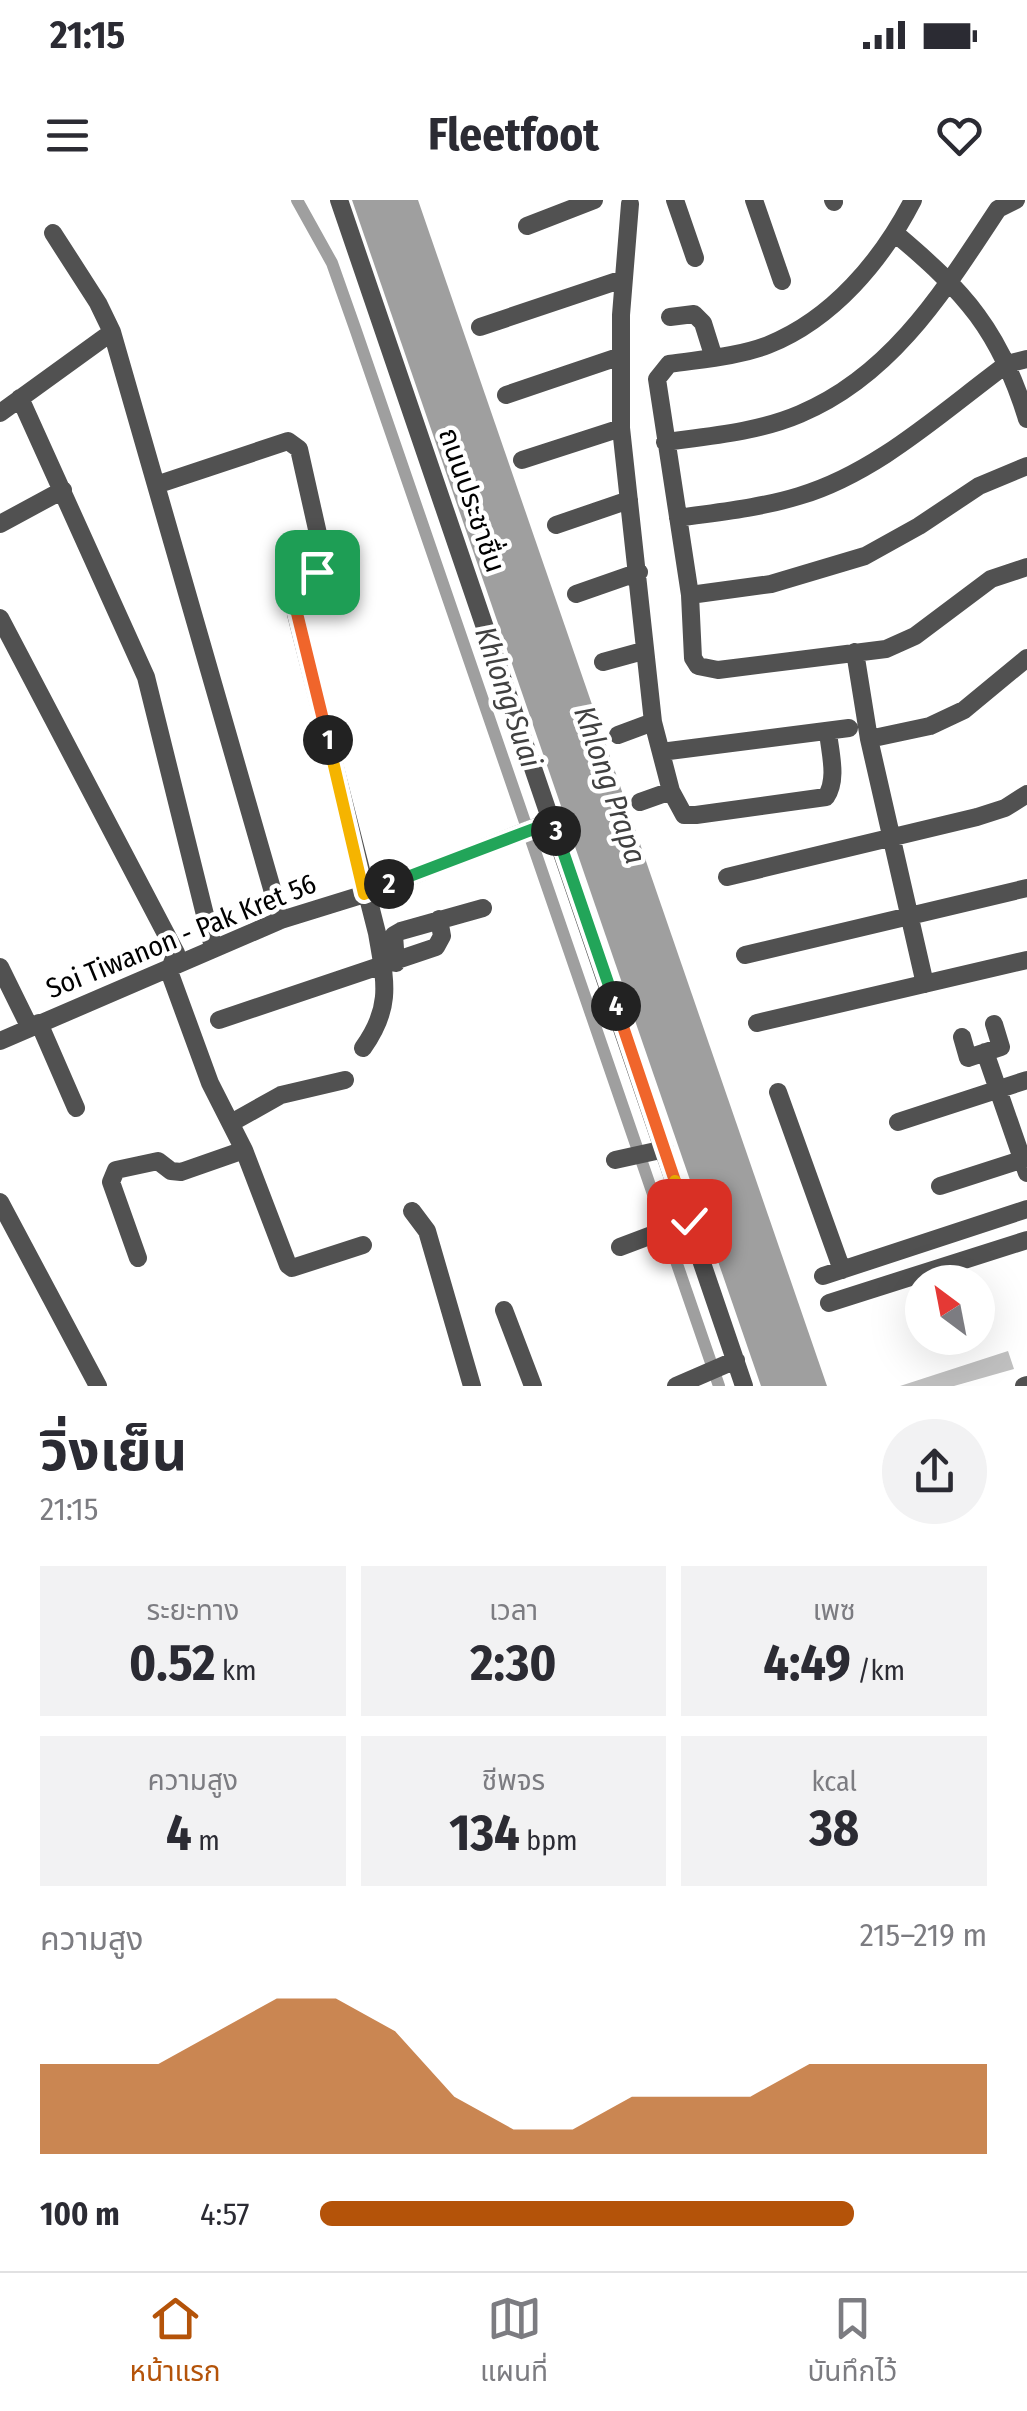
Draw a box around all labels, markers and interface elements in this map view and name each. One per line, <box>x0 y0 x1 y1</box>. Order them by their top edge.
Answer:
text: 21:15 <box>50 12 125 58</box>
icon: menu <box>40 108 95 163</box>
text: Fleetfoot <box>428 108 599 162</box>
icon: heart <box>932 108 987 163</box>
street label: ถนนประชาชื่น <box>432 422 515 577</box>
pin <box>275 530 360 615</box>
icon: arrive <box>290 545 345 600</box>
water label: Khlong Suai <box>467 622 549 773</box>
water label: Khlong Prapa <box>566 701 654 869</box>
pin: 1 <box>303 715 353 765</box>
text: 1 <box>322 723 334 756</box>
pin: 3 <box>531 806 581 856</box>
text: 3 <box>549 814 563 847</box>
pin: 2 <box>364 859 414 909</box>
street label: Soi Tiwanon - Pak Kret 56 <box>41 867 321 1005</box>
text: 2 <box>383 867 395 900</box>
pin: 4 <box>591 981 641 1031</box>
text: 4 <box>609 989 623 1022</box>
pin <box>647 1179 732 1264</box>
icon: check <box>662 1194 717 1249</box>
north arrow <box>905 1265 995 1355</box>
map controls <box>905 1265 995 1355</box>
text: วิ่งเย็น <box>40 1419 187 1485</box>
button: share <box>882 1419 987 1524</box>
text: 21:15 <box>40 1490 99 1528</box>
text: ระยะทาง <box>146 1594 239 1627</box>
text: เวลา <box>489 1594 538 1627</box>
text: เพซ <box>813 1594 856 1627</box>
text: 0.52 <box>129 1633 215 1693</box>
text: 2:30 <box>470 1633 557 1693</box>
text: 4:49 <box>763 1633 851 1693</box>
text: km <box>215 1654 257 1687</box>
text: /km <box>851 1654 905 1687</box>
text: ความสูง <box>148 1764 238 1797</box>
text: ชีพจร <box>482 1764 545 1797</box>
text: kcal <box>811 1765 857 1798</box>
text: 38 <box>809 1798 859 1858</box>
text: 4 <box>166 1803 192 1863</box>
text: 134 <box>449 1803 520 1863</box>
text: m <box>192 1824 220 1857</box>
text: bpm <box>520 1824 578 1857</box>
text: 215–219 m <box>860 1916 987 1954</box>
text: ความสูง <box>40 1920 144 1958</box>
text: 100 m <box>40 2195 120 2233</box>
text: 4:57 <box>200 2195 249 2233</box>
tab: หน้าแรก <box>130 2291 221 2394</box>
tab: แผนที่ <box>480 2291 548 2394</box>
tab: บันทึกไว้ <box>807 2291 897 2394</box>

